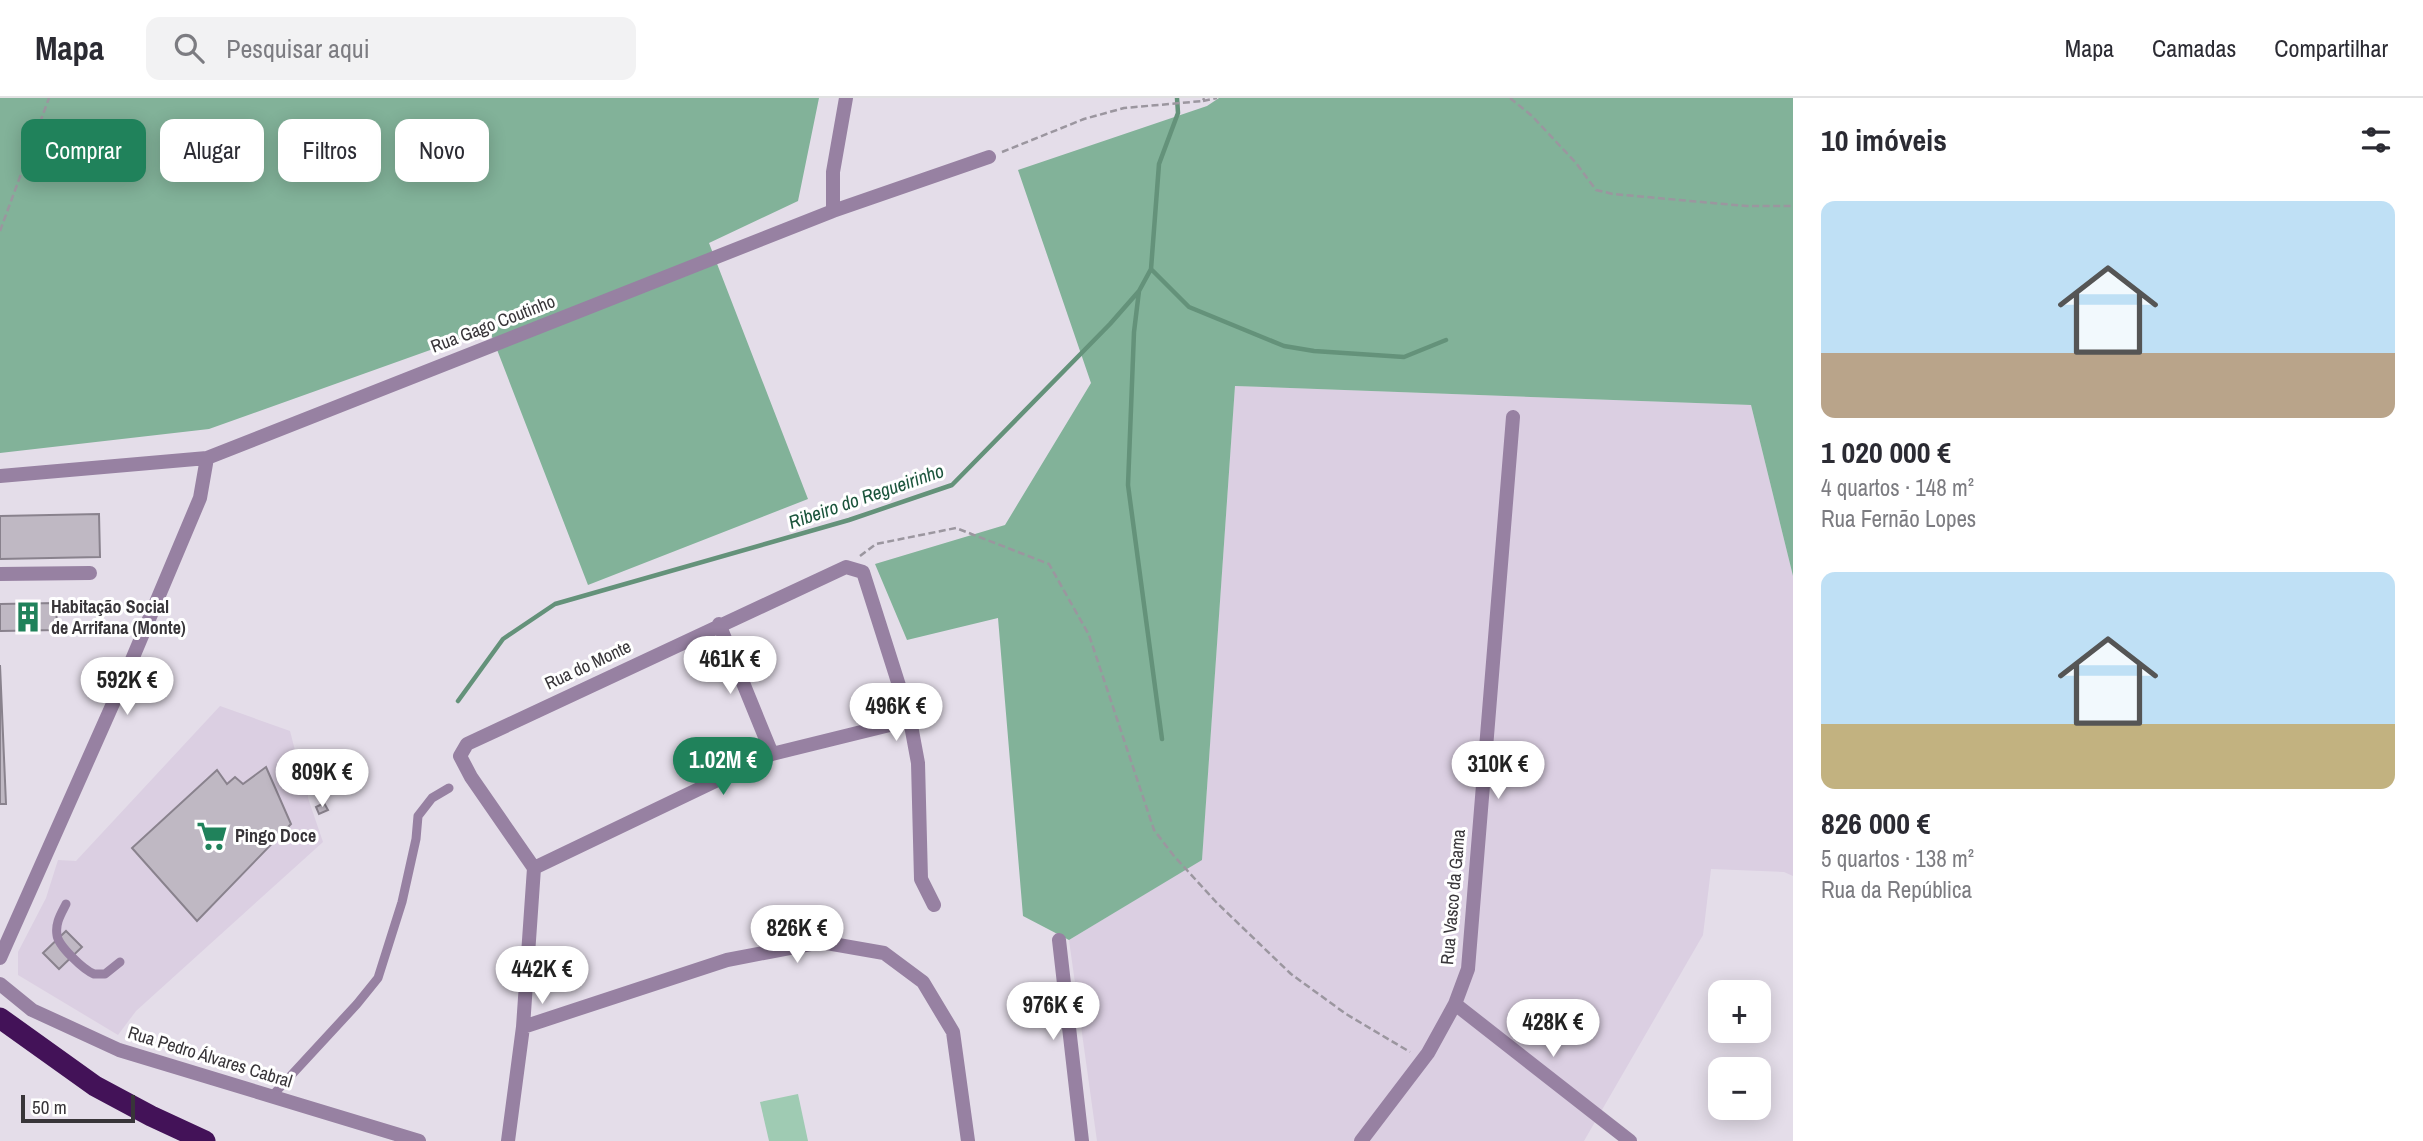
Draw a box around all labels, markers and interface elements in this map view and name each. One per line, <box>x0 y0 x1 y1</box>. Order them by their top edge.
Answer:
search box <box>146 17 636 80</box>
text: Mapa <box>35 26 104 70</box>
icon: search <box>170 29 208 67</box>
text: Pesquisar aqui <box>226 31 370 66</box>
text: Mapa <box>2065 32 2114 64</box>
text: Camadas <box>2152 32 2236 64</box>
text: Compartilhar <box>2274 32 2388 64</box>
chip: Comprar <box>21 119 146 182</box>
chip: Alugar <box>160 119 264 182</box>
chip: Filtros <box>278 119 381 182</box>
chip: Novo <box>395 119 489 182</box>
text: 10 imóveis <box>1821 120 1947 160</box>
icon: filters <box>2357 121 2395 159</box>
icon: home <box>2045 247 2171 373</box>
street label: Rua Gago Coutinho <box>427 288 559 359</box>
text: 1 020 000 € <box>1821 432 1951 472</box>
water label: Ribeiro do Regueirinho <box>785 457 948 535</box>
text: 4 quartos · 148 m² <box>1821 472 1974 503</box>
text: Rua Fernão Lopes <box>1821 503 1976 534</box>
place label: Habitação Social de Arrifana (Monte) <box>51 594 186 640</box>
building icon: Habitação Social de Arrifana (Monte) <box>11 600 45 634</box>
icon: home <box>2045 618 2171 744</box>
street label: Rua do Monte <box>540 634 635 695</box>
pin: 461K € <box>673 636 787 696</box>
text: 461K € <box>700 643 760 674</box>
pin: 592K € <box>70 658 184 717</box>
text: 592K € <box>97 664 157 695</box>
pin: 496K € <box>839 684 953 743</box>
text: 496K € <box>866 690 926 721</box>
pin: 1.02M € <box>658 738 788 797</box>
pin: 310K € <box>1441 742 1555 801</box>
text: 1.02M € <box>689 744 757 775</box>
text: 310K € <box>1468 748 1528 779</box>
pin: 809K € <box>265 750 379 809</box>
text: 809K € <box>292 756 352 787</box>
text: 826 000 € <box>1821 803 1930 843</box>
supermarket icon: Pingo Doce <box>195 819 229 853</box>
place label: Pingo Doce <box>235 823 316 848</box>
street label: Rua Vasco da Gama <box>1434 828 1471 966</box>
text: 5 quartos · 138 m² <box>1821 843 1974 874</box>
text: Rua da República <box>1821 874 1972 905</box>
pin: 826K € <box>740 906 854 965</box>
text: 826K € <box>767 912 827 943</box>
pin: 442K € <box>485 946 599 1006</box>
text: 442K € <box>512 953 572 984</box>
map controls <box>1708 980 1771 1120</box>
button: + <box>1708 980 1771 1043</box>
pin: 976K € <box>996 982 1110 1042</box>
text: 976K € <box>1023 989 1083 1020</box>
pin: 428K € <box>1496 1000 1610 1059</box>
text: 428K € <box>1523 1006 1583 1037</box>
street label: Rua Pedro Álvares Cabral <box>125 1020 295 1093</box>
button: − <box>1708 1057 1771 1120</box>
scale bar <box>21 1092 135 1124</box>
text: 50 m <box>32 1094 67 1120</box>

